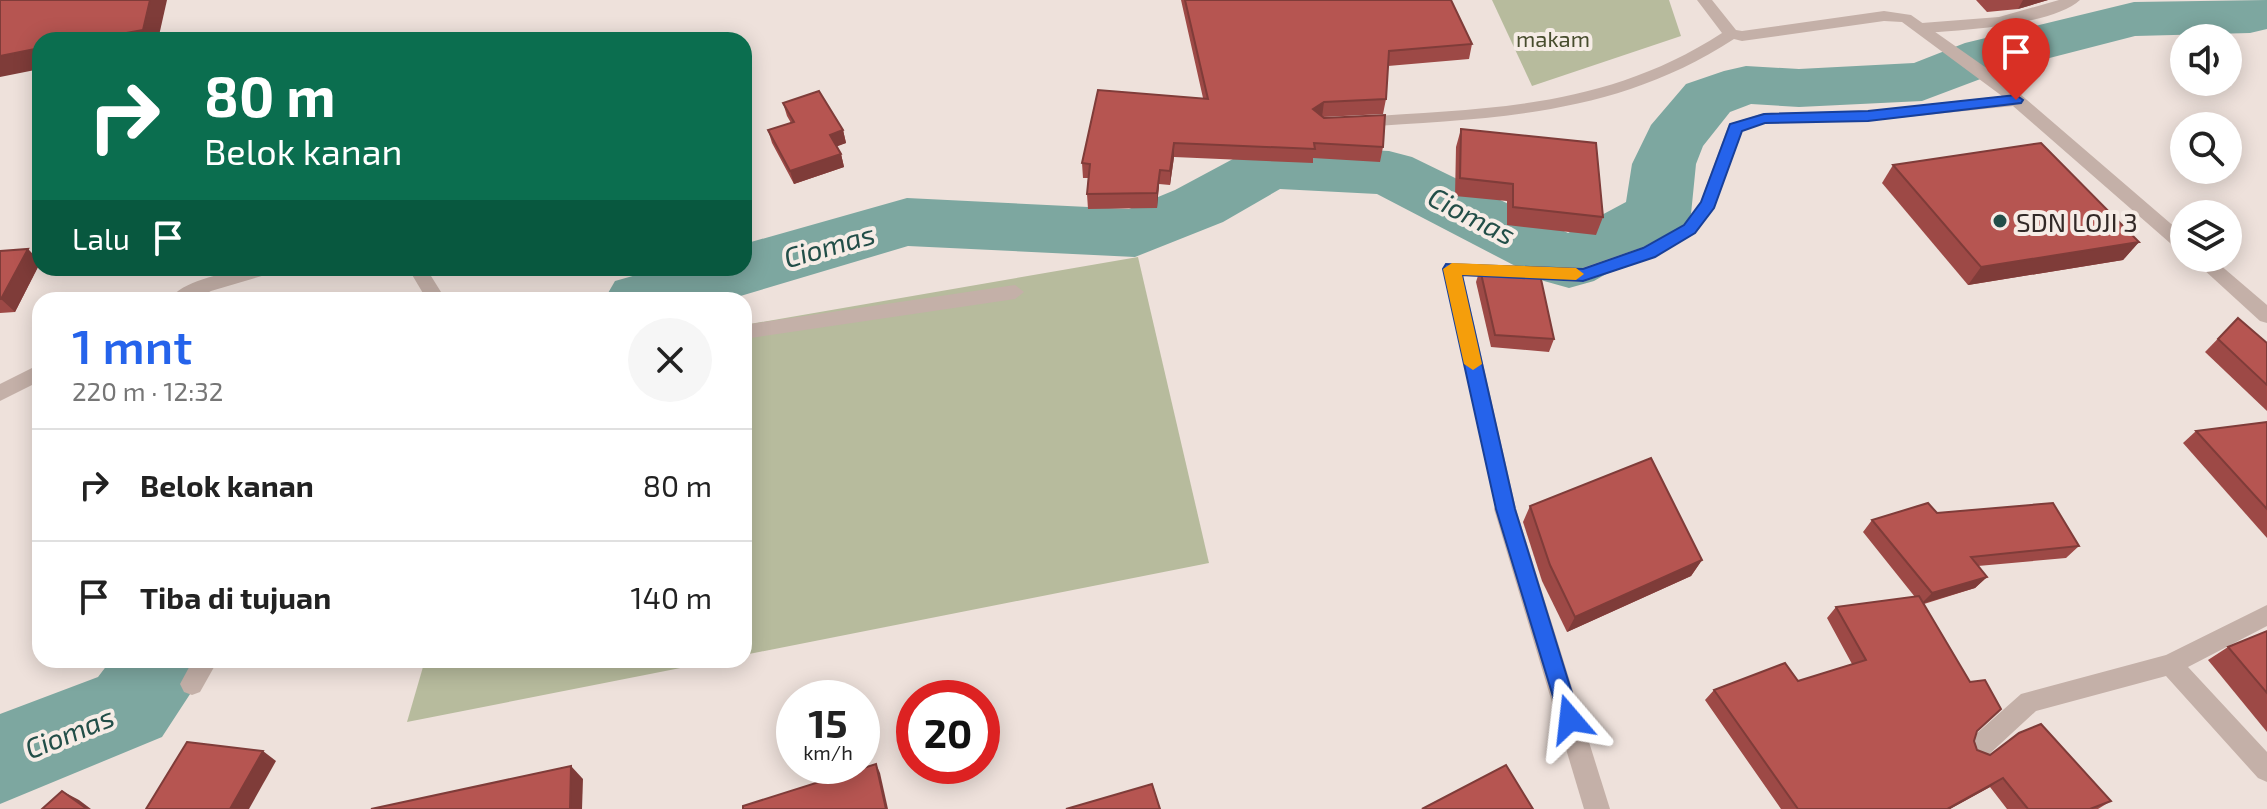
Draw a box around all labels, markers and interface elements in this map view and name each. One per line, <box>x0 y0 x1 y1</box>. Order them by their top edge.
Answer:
pin <box>1982 18 2050 100</box>
map controls <box>2170 24 2242 272</box>
button: sound <box>2170 24 2242 96</box>
park label: makam <box>1516 25 1590 51</box>
icon: arrive <box>1994 30 2038 74</box>
text: 80 m <box>204 61 336 128</box>
icon: right <box>72 64 176 168</box>
button: search <box>2170 112 2242 184</box>
text: Belok kanan <box>204 129 402 172</box>
water label: Ciomas <box>1423 179 1521 251</box>
button: layers <box>2170 200 2242 272</box>
place label: SDN LOJI 3 <box>2016 206 2138 237</box>
marker: SDN LOJI 3 <box>1991 212 2009 230</box>
icon: arrive <box>146 216 190 260</box>
water label: Ciomas <box>780 216 878 274</box>
text: Lalu <box>72 220 130 256</box>
text: 1 mnt <box>72 316 192 374</box>
button: close <box>628 318 712 402</box>
text: 220 m · 12:32 <box>72 375 223 406</box>
icon: right <box>72 463 116 507</box>
text: Belok kanan <box>140 467 314 503</box>
text: 80 m <box>643 467 712 503</box>
icon: arrive <box>72 575 116 619</box>
text: Tiba di tujuan <box>140 579 331 615</box>
text: 140 m <box>631 579 712 615</box>
position arrow <box>1528 677 1612 761</box>
speed limit sign: 20 <box>896 680 1000 784</box>
text: 15 <box>808 698 848 746</box>
water label: Ciomas <box>19 699 119 765</box>
text: km/h <box>803 740 853 764</box>

